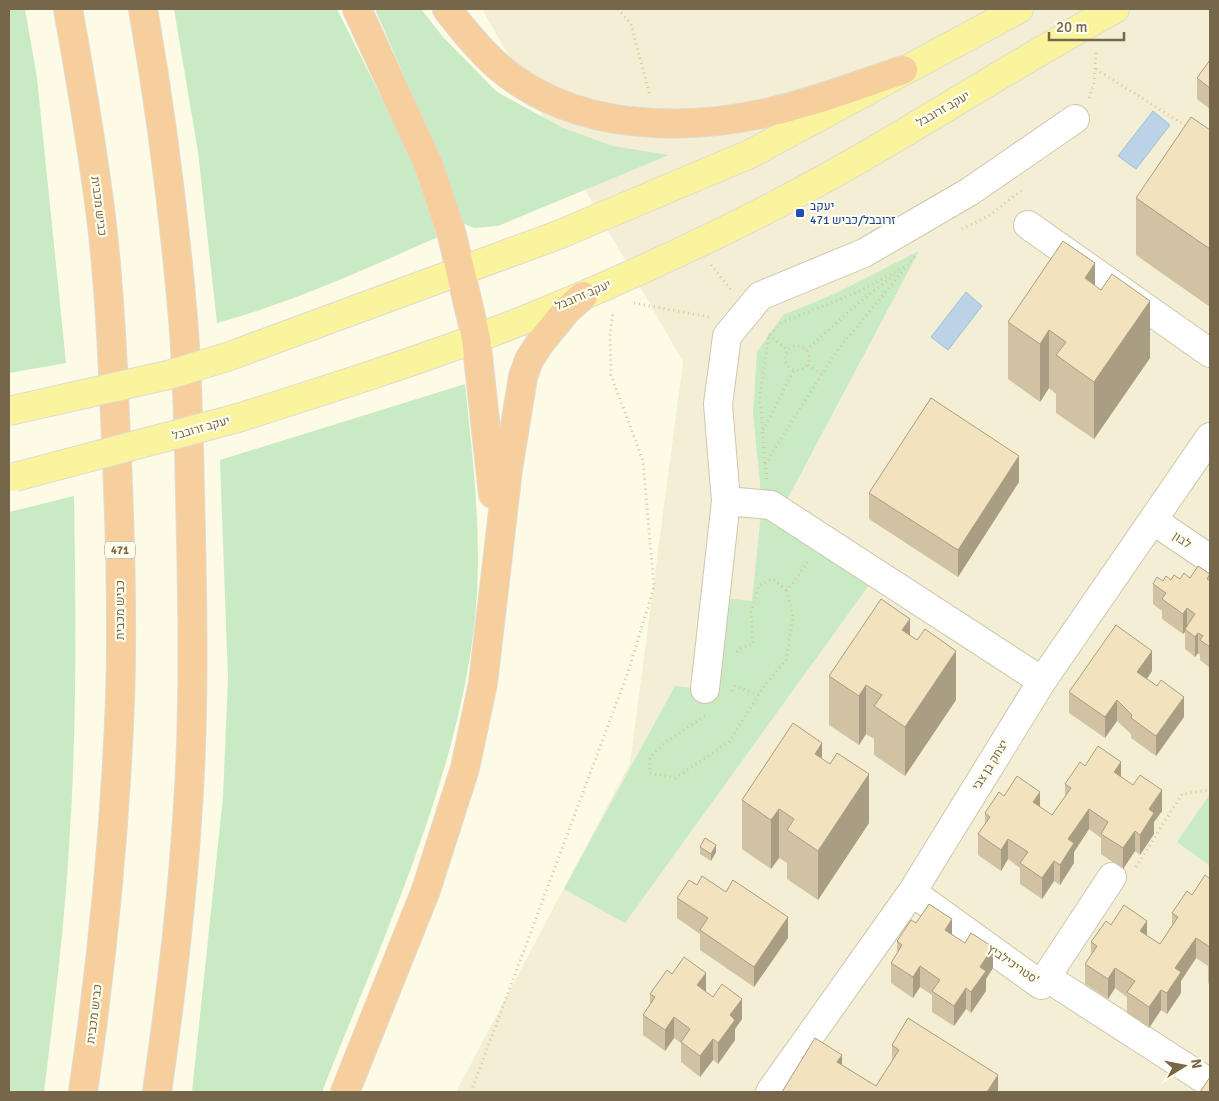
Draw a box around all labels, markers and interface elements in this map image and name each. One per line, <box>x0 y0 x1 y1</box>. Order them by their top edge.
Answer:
scale bar <box>1049 10 1124 42</box>
text: 20 m <box>1056 18 1087 36</box>
street label: יעקב זרובבל <box>914 88 973 131</box>
street label: כביש מכבית <box>87 175 110 237</box>
place label: יעקב זרובבל/כביש 471 <box>810 199 896 228</box>
marker: יעקב זרובבל/כביש 471 <box>794 207 806 219</box>
street label: יעקב זרובבל <box>553 277 613 314</box>
street label: יעקב זרובבל <box>170 413 232 444</box>
street label: לבון <box>1169 529 1194 552</box>
road number: 471 <box>105 542 135 558</box>
street label: כביש מכבית <box>113 580 128 640</box>
street label: יצחק בן צבי <box>969 737 1012 793</box>
street label: סטריכילביץ' <box>984 941 1041 988</box>
street label: כביש מכבית <box>83 983 106 1045</box>
north arrow <box>1159 1041 1209 1091</box>
text: N <box>1187 1058 1206 1070</box>

